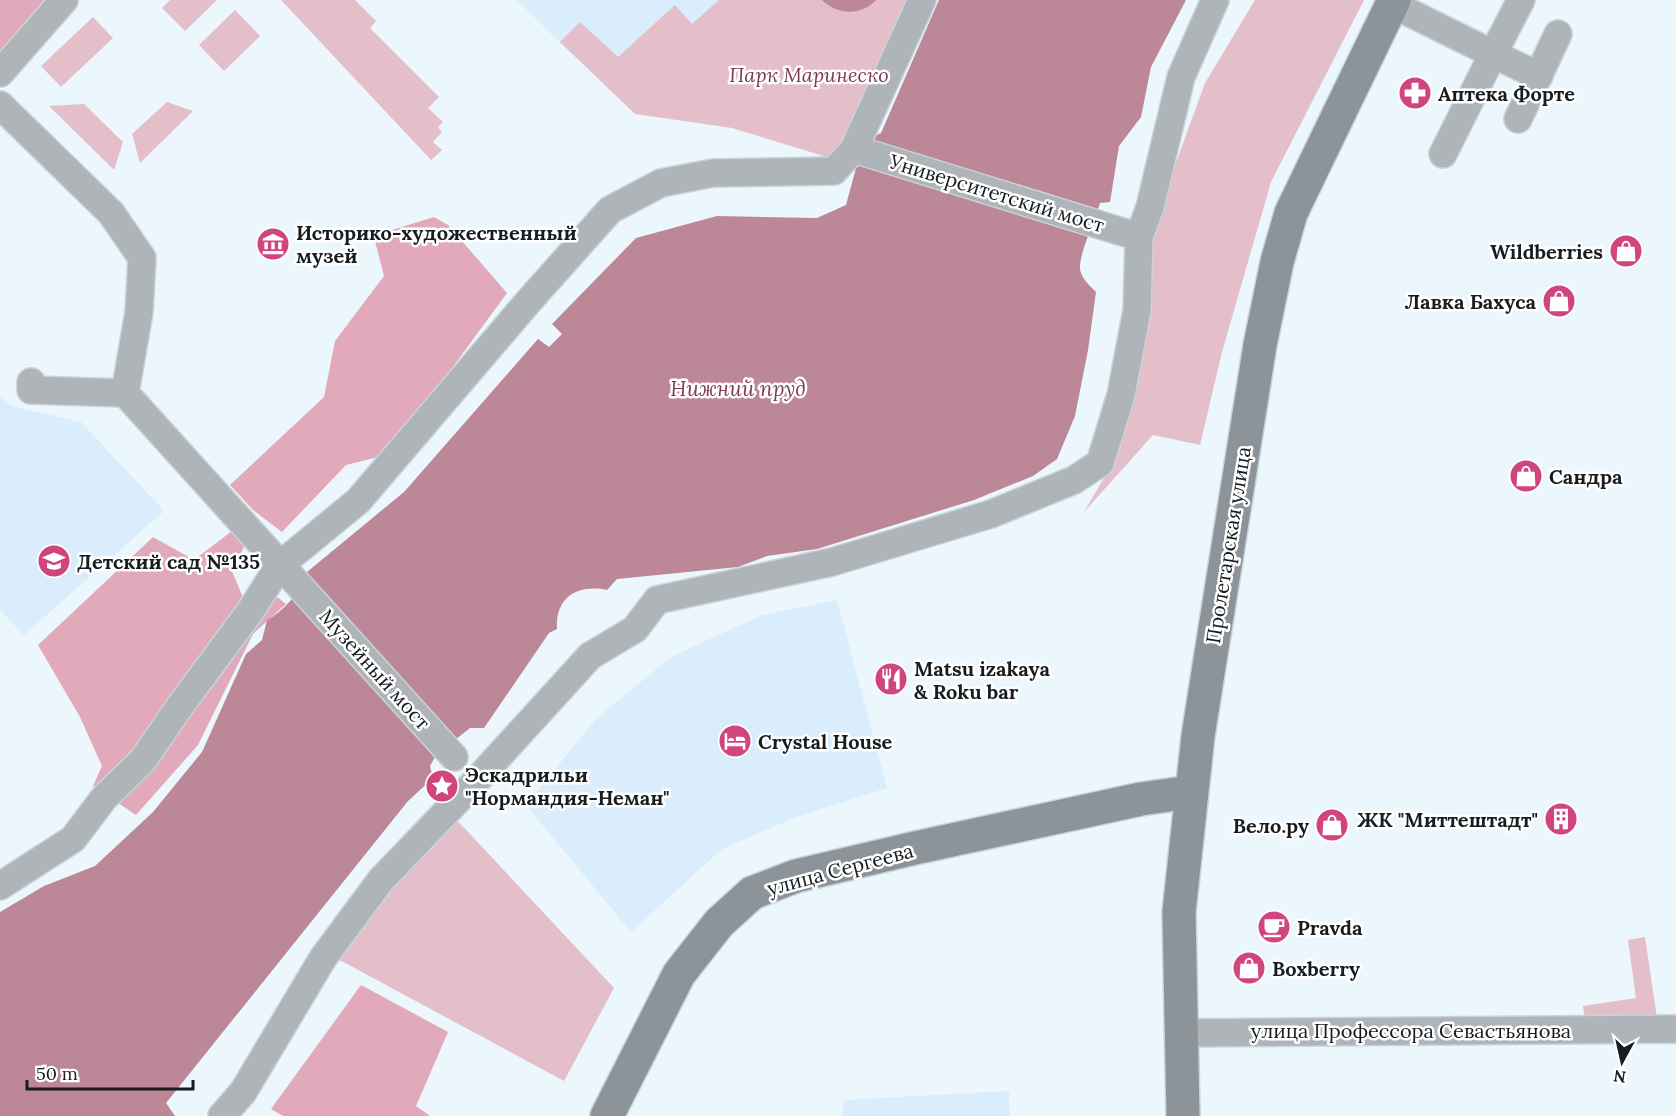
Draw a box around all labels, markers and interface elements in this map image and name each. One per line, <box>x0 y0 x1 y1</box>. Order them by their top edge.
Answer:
park label: Парк Маринеско <box>729 62 889 87</box>
pharmacy icon: Аптека Форте <box>1397 75 1433 111</box>
place label: Аптека Форте <box>1438 81 1575 106</box>
street label: Университетский мост <box>886 148 1107 238</box>
place label: Историко-художественный музей <box>296 220 577 268</box>
museum icon: Историко-художественный музей <box>255 226 291 262</box>
shop icon: Wildberries <box>1608 233 1644 269</box>
place label: Wildberries <box>1490 239 1603 264</box>
shop icon: Лавка Бахуса <box>1541 283 1577 319</box>
place label: Лавка Бахуса <box>1405 289 1537 314</box>
water label: Нижний пруд <box>670 375 806 402</box>
street label: Пролетарская улица <box>1200 445 1256 645</box>
shop icon: Сандра <box>1508 458 1544 494</box>
place label: Сандра <box>1549 464 1623 489</box>
school or university icon: Детский сад №135 <box>36 543 72 579</box>
place label: Детский сад №135 <box>77 549 260 574</box>
street label: Музейный мост <box>314 604 436 734</box>
place label: Matsu izakaya & Roku bar <box>914 656 1051 704</box>
restaurant icon: Matsu izakaya & Roku bar <box>873 661 909 697</box>
hotel icon: Crystal House <box>717 723 753 759</box>
place label: Crystal House <box>758 729 893 754</box>
place label: Эскадрильи "Нормандия-Неман" <box>465 762 670 810</box>
place icon: Эскадрильи "Нормандия-Неман" <box>424 768 460 804</box>
building icon: ЖК "Миттештадт" <box>1543 801 1579 837</box>
shop icon: Вело.ру <box>1314 807 1350 843</box>
place label: ЖК "Миттештадт" <box>1358 807 1538 832</box>
place label: Вело.ру <box>1233 813 1309 838</box>
street label: улица Сергеева <box>764 837 916 901</box>
cafe icon: Pravda <box>1256 909 1292 945</box>
place label: Pravda <box>1297 915 1363 940</box>
shop icon: Boxberry <box>1231 950 1267 986</box>
place label: Boxberry <box>1272 956 1360 981</box>
street label: улица Профессора Севастьянова <box>1251 1018 1571 1043</box>
north arrow <box>1592 1032 1652 1092</box>
scale bar <box>27 1053 194 1091</box>
text: 50 m <box>36 1062 78 1085</box>
text: N <box>1612 1066 1627 1088</box>

